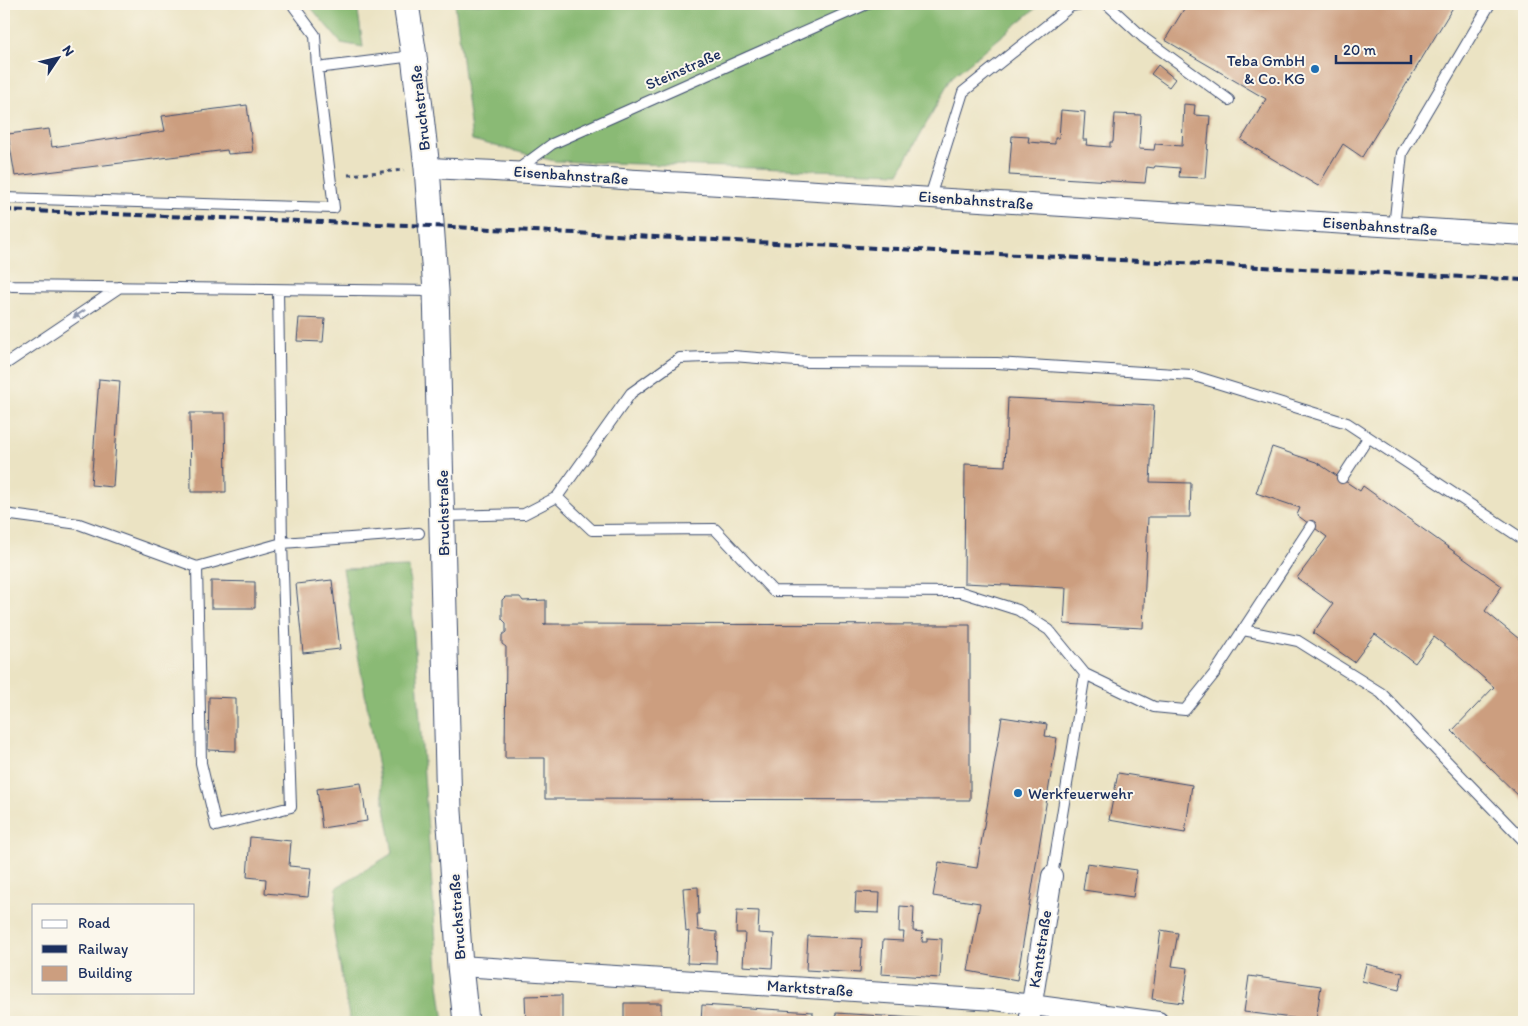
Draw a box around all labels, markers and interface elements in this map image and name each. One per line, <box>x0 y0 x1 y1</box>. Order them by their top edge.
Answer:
north arrow <box>32 32 82 82</box>
scale bar <box>1336 32 1410 64</box>
text: 20 m <box>1343 41 1377 59</box>
text: N <box>59 42 78 60</box>
street label: Steinstraße <box>642 44 724 94</box>
place label: Teba GmbH & Co. KG <box>1227 51 1305 88</box>
marker: Teba GmbH & Co. KG <box>1309 63 1321 75</box>
street label: Bruchstraße <box>406 64 434 152</box>
street label: Eisenbahnstraße <box>513 162 629 188</box>
street label: Eisenbahnstraße <box>918 187 1034 213</box>
street label: Eisenbahnstraße <box>1322 213 1438 239</box>
one-way arrow <box>72 310 86 319</box>
street label: Bruchstraße <box>433 469 453 556</box>
place label: Werkfeuerwehr <box>1028 784 1134 803</box>
marker: Werkfeuerwehr <box>1012 787 1024 799</box>
street label: Bruchstraße <box>444 873 469 961</box>
legend <box>32 904 195 994</box>
street label: Kantstraße <box>1024 909 1056 989</box>
text: Road <box>78 914 111 932</box>
text: Railway <box>78 940 128 958</box>
text: Building <box>78 964 132 982</box>
street label: Marktstraße <box>766 976 854 1000</box>

